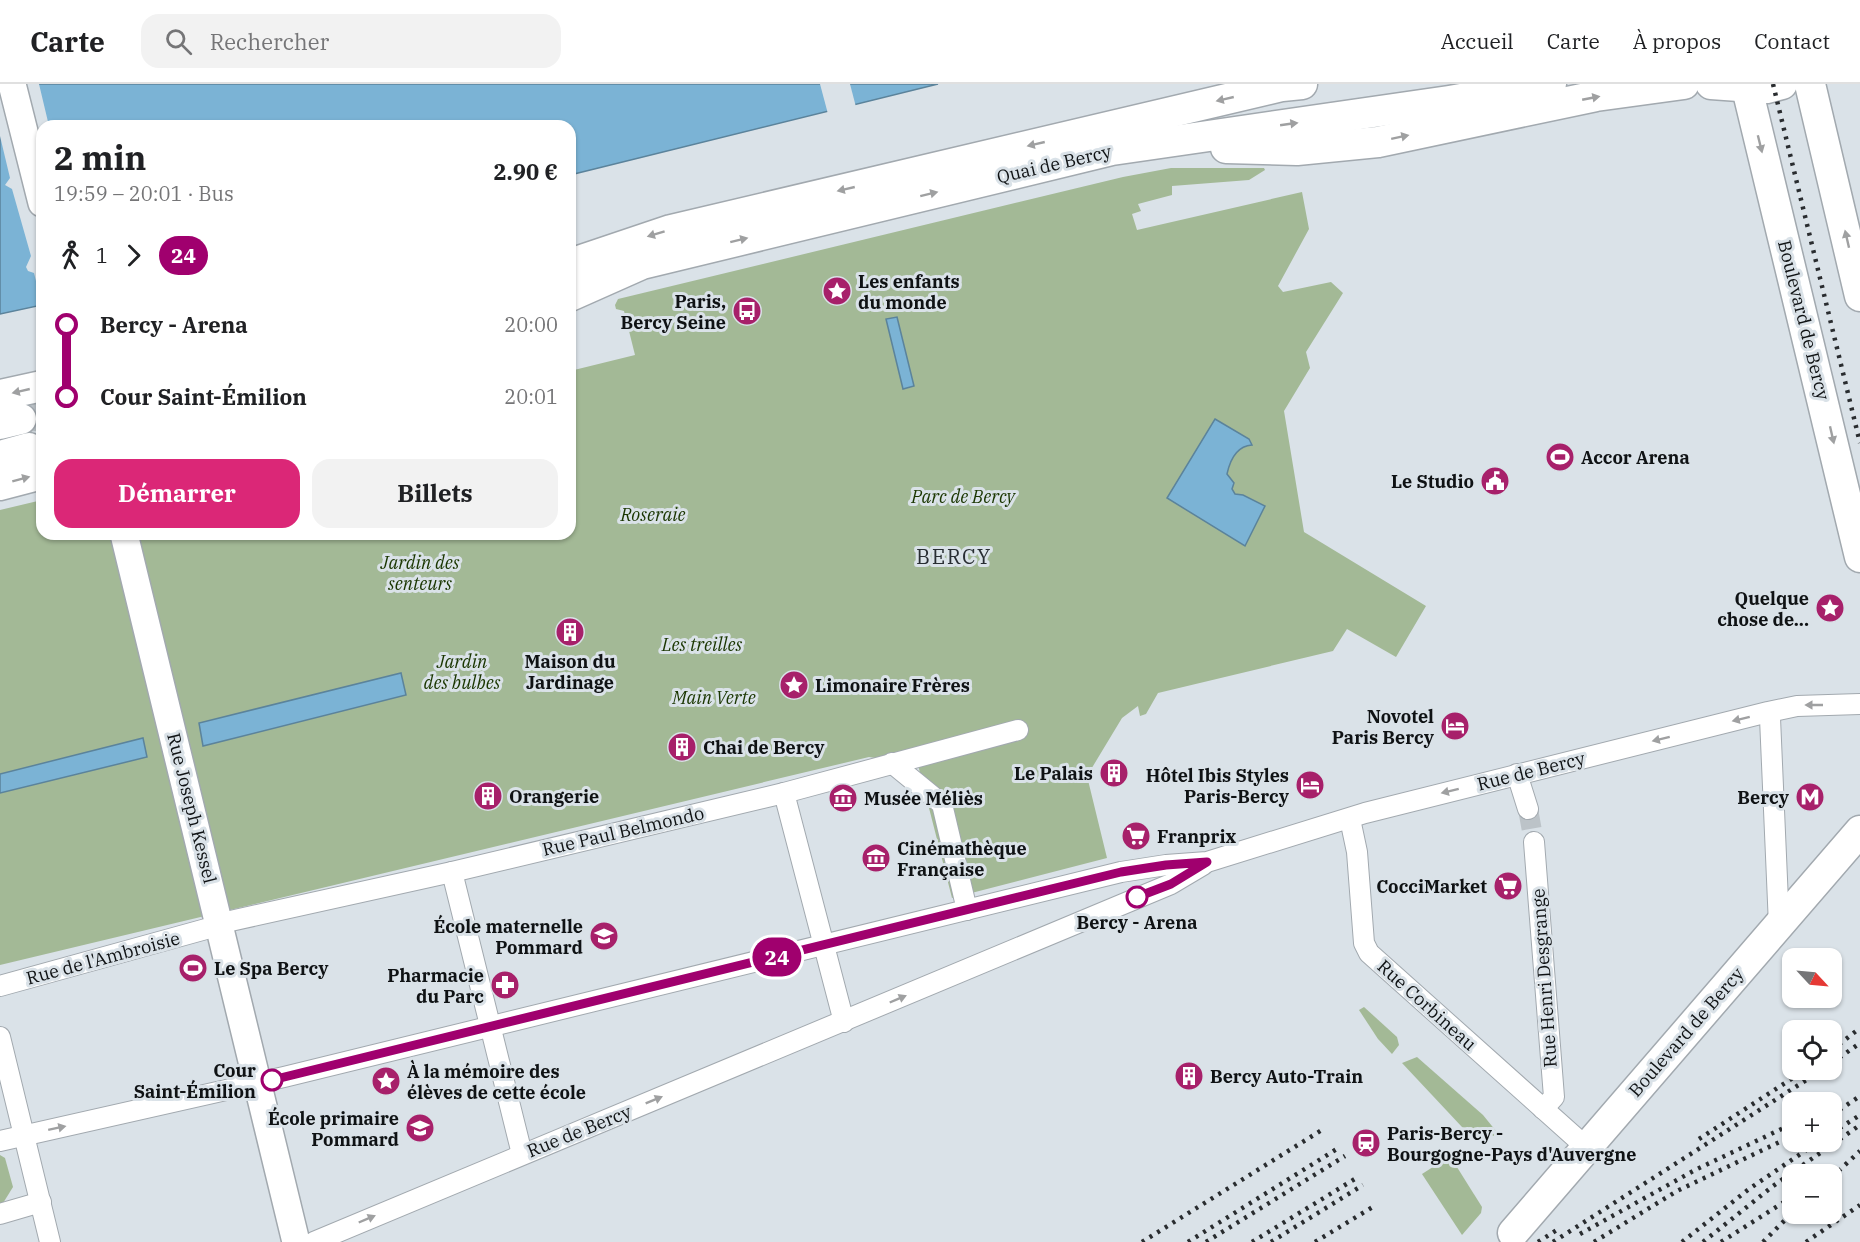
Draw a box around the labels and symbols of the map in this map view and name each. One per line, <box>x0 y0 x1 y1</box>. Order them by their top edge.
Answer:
one-way arrow <box>1582 93 1601 102</box>
one-way arrow <box>1216 95 1235 105</box>
one-way arrow <box>1280 120 1299 129</box>
one-way arrow <box>1391 132 1410 142</box>
one-way arrow <box>1756 135 1766 153</box>
street label: Quai de Bercy <box>994 140 1114 188</box>
one-way arrow <box>1027 140 1045 150</box>
one-way arrow <box>837 184 855 194</box>
one-way arrow <box>920 189 938 199</box>
one-way arrow <box>1842 229 1851 248</box>
one-way arrow <box>647 230 665 239</box>
one-way arrow <box>730 235 748 245</box>
street label: Boulevard de Bercy <box>1773 238 1835 403</box>
place label: Les enfants du monde <box>858 270 960 314</box>
place icon: Les enfants du monde <box>821 275 853 307</box>
place label: Paris, Bercy Seine <box>621 290 726 334</box>
bus stop icon: Paris, Bercy Seine <box>731 295 763 327</box>
one-way arrow <box>12 386 30 396</box>
one-way arrow <box>1828 426 1837 445</box>
sports icon: Accor Arena <box>1544 441 1576 473</box>
place label: Accor Arena <box>1581 446 1690 469</box>
public building icon: Le Studio <box>1479 465 1511 497</box>
place label: Le Studio <box>1391 470 1474 493</box>
one-way arrow <box>12 474 30 484</box>
park label: Parc de Bercy <box>910 485 1017 508</box>
park label: Roseraie <box>619 503 686 526</box>
district label: BERCY <box>916 542 992 570</box>
park label: Jardin des senteurs <box>380 551 460 595</box>
place label: Quelque chose de... <box>1717 587 1809 631</box>
place icon: Quelque chose de... <box>1814 592 1846 624</box>
building icon: Maison du Jardinage <box>554 616 586 648</box>
park label: Les treilles <box>661 633 743 656</box>
park label: Jardin des bulbes <box>424 650 501 694</box>
place label: Maison du Jardinage <box>524 650 616 694</box>
place icon: Limonaire Frères <box>778 669 810 701</box>
place label: Limonaire Frères <box>815 674 970 697</box>
park label: Main Verte <box>671 686 756 709</box>
one-way arrow <box>1804 700 1823 710</box>
place label: Novotel Paris Bercy <box>1332 705 1435 749</box>
hotel icon: Novotel Paris Bercy <box>1439 710 1471 742</box>
one-way arrow <box>1732 714 1750 724</box>
street label: Rue Joseph Kessel <box>162 730 222 886</box>
building icon: Chai de Bercy <box>666 731 698 763</box>
one-way arrow <box>1652 735 1670 744</box>
place label: Chai de Bercy <box>703 736 825 759</box>
street label: Rue de Bercy <box>1475 746 1588 796</box>
building icon: Le Palais <box>1098 757 1130 789</box>
place label: Le Palais <box>1014 762 1093 785</box>
place label: Hôtel Ibis Styles Paris-Bercy <box>1146 764 1290 808</box>
hotel icon: Hôtel Ibis Styles Paris-Bercy <box>1294 769 1326 801</box>
building icon: Orangerie <box>472 780 504 812</box>
metro station icon: Bercy <box>1794 781 1826 813</box>
museum icon: Musée Méliès <box>827 782 859 814</box>
place label: Orangerie <box>509 785 599 808</box>
place label: Bercy <box>1737 786 1790 809</box>
place label: Musée Méliès <box>864 787 983 810</box>
one-way arrow <box>1441 787 1459 797</box>
street label: Rue Paul Belmondo <box>540 801 706 861</box>
supermarket icon: Franprix <box>1120 820 1152 852</box>
place label: Franprix <box>1157 825 1236 848</box>
place label: Cinémathèque Française <box>897 837 1027 881</box>
museum icon: Cinémathèque Française <box>860 842 892 874</box>
supermarket icon: CocciMarket <box>1492 870 1524 902</box>
place label: CocciMarket <box>1376 875 1487 898</box>
marker: Bercy - Arena <box>1126 886 1148 908</box>
street label: Rue Henri Desgrange <box>1526 888 1562 1068</box>
place label: Bercy - Arena <box>1077 911 1198 934</box>
place label: École maternelle Pommard <box>434 914 583 959</box>
school or university icon: École maternelle Pommard <box>588 920 620 952</box>
street label: Rue de l'Ambroisie <box>24 926 182 990</box>
line badge: 24 <box>750 938 804 976</box>
north arrow <box>1782 948 1842 1008</box>
sports icon: Le Spa Bercy <box>177 952 209 984</box>
street label: Rue Corbineau <box>1373 955 1481 1055</box>
place label: Le Spa Bercy <box>214 957 329 980</box>
street label: Boulevard de Bercy <box>1624 962 1749 1101</box>
place label: Pharmacie du Parc <box>387 964 484 1008</box>
pharmacy icon: Pharmacie du Parc <box>489 969 521 1001</box>
one-way arrow <box>889 994 907 1003</box>
place label: Cour Saint-Émilion <box>134 1059 256 1103</box>
place label: À la mémoire des élèves de cette école <box>407 1059 586 1104</box>
building icon: Bercy Auto-Train <box>1173 1060 1205 1092</box>
place icon: À la mémoire des élèves de cette école <box>370 1065 402 1097</box>
place label: Bercy Auto-Train <box>1210 1065 1363 1088</box>
marker: Cour Saint-Émilion <box>261 1069 283 1091</box>
one-way arrow <box>645 1095 663 1104</box>
street label: Rue de Bercy <box>524 1100 635 1162</box>
place label: École primaire Pommard <box>268 1106 399 1151</box>
school or university icon: École primaire Pommard <box>404 1112 436 1144</box>
place label: Paris-Bercy - Bourgogne-Pays d'Auvergne <box>1387 1122 1636 1166</box>
one-way arrow <box>48 1123 67 1132</box>
station icon: Paris-Bercy - Bourgogne-Pays d'Auvergne <box>1350 1127 1382 1159</box>
one-way arrow <box>359 1214 377 1224</box>

